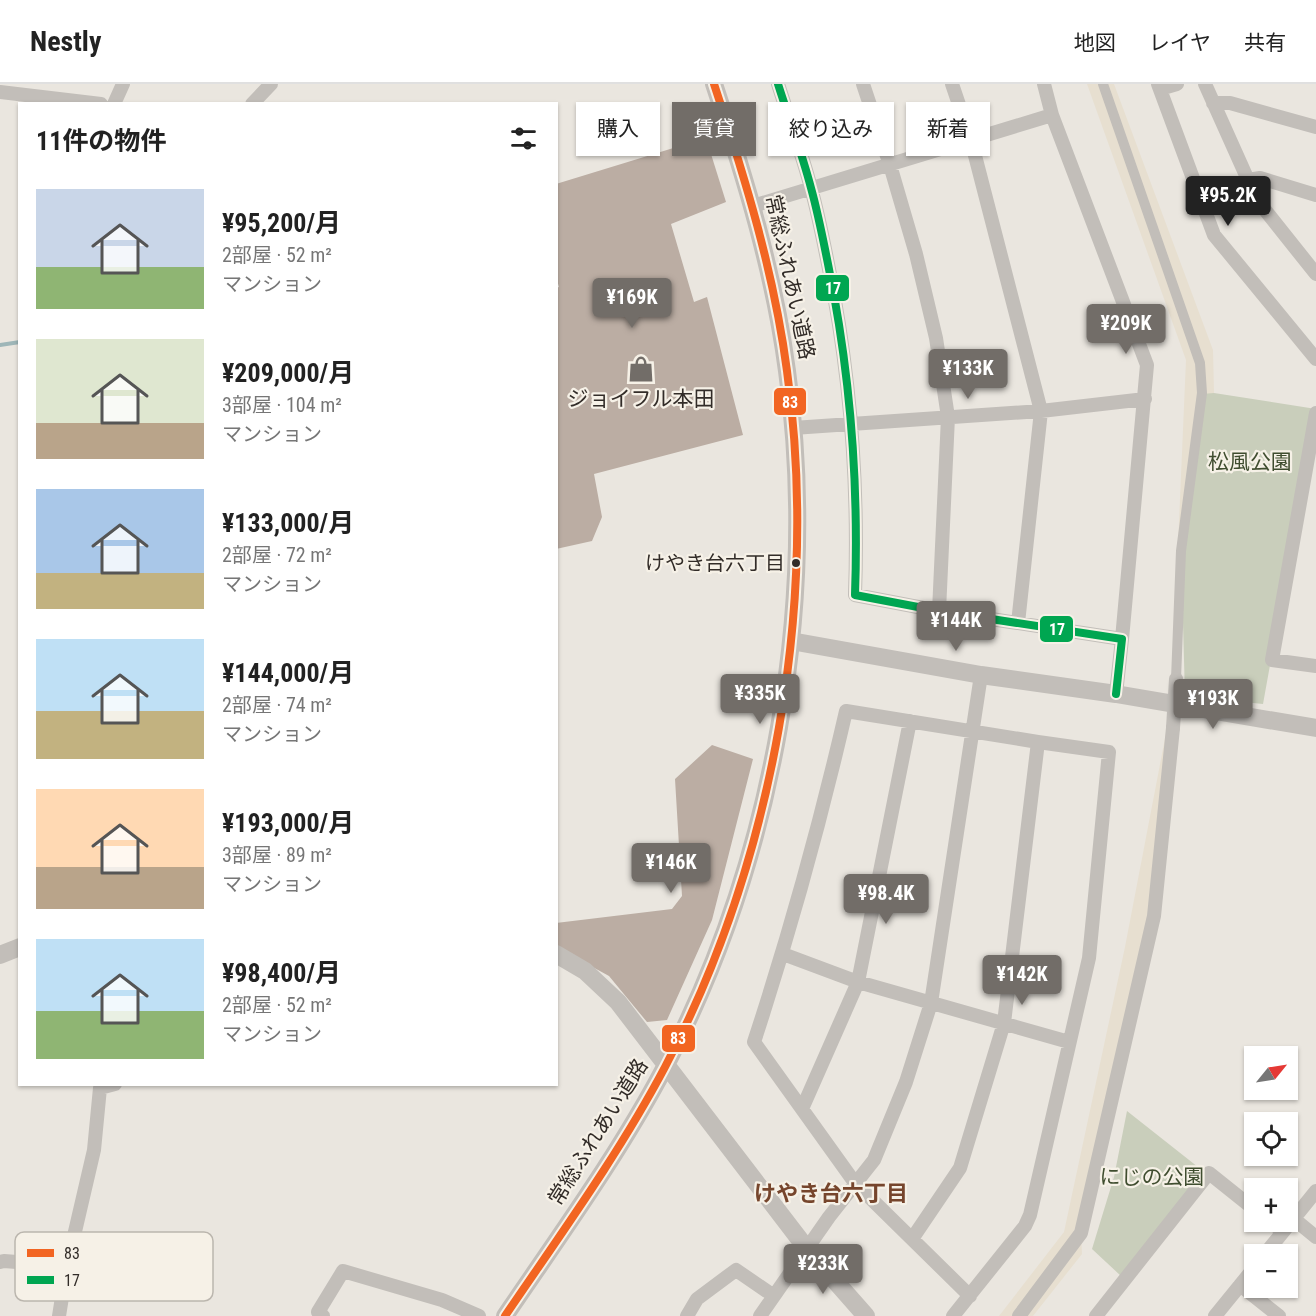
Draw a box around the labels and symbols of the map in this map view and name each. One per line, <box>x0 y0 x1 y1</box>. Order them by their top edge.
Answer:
pin: ¥95.2K <box>1179 176 1277 227</box>
street label: 常総ふれあい道路 <box>761 192 819 362</box>
line badge: 17 <box>815 274 850 302</box>
pin: ¥169K <box>590 278 674 329</box>
text: 17 <box>825 279 841 298</box>
pin: ¥209K <box>1084 304 1168 355</box>
pin: ¥133K <box>926 349 1010 400</box>
shop icon: ジョイフル本田 <box>626 354 656 384</box>
place label: ジョイフル本田 <box>568 387 715 411</box>
line badge: 83 <box>773 387 807 416</box>
text: 83 <box>782 393 798 412</box>
park label: 松風公園 <box>1208 450 1292 474</box>
place label: けやき台六丁目 <box>645 551 785 575</box>
marker: けやき台六丁目 <box>790 557 802 569</box>
pin: ¥144K <box>914 601 998 652</box>
line badge: 17 <box>1039 615 1074 643</box>
text: 17 <box>1049 620 1065 639</box>
pin: ¥335K <box>718 674 802 725</box>
pin: ¥193K <box>1171 679 1255 730</box>
pin: ¥146K <box>629 843 713 894</box>
pin: ¥98.4K <box>837 874 935 925</box>
pin: ¥142K <box>980 955 1064 1006</box>
line badge: 83 <box>661 1024 696 1053</box>
text: 83 <box>670 1029 686 1048</box>
north arrow <box>1244 1046 1298 1100</box>
street label: 常総ふれあい道路 <box>543 1054 653 1210</box>
park label: にじの公園 <box>1100 1165 1205 1189</box>
district label: けやき台六丁目 <box>754 1181 908 1206</box>
legend <box>15 1232 213 1301</box>
text: 83 <box>64 1244 80 1263</box>
pin: ¥233K <box>781 1244 865 1295</box>
text: 17 <box>64 1271 80 1290</box>

